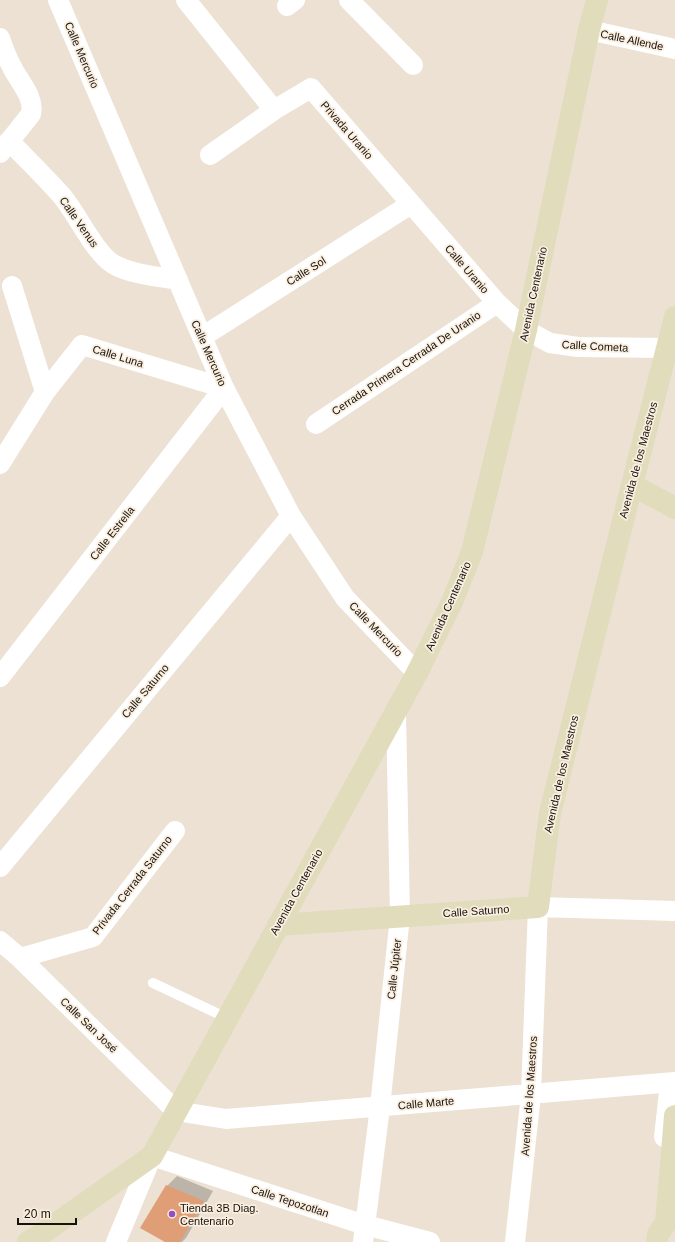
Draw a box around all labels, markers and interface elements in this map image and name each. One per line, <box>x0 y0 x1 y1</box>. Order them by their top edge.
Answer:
street label: Calle Mercurio <box>63 20 101 90</box>
street label: Calle Allende <box>599 27 665 53</box>
street label: Privada Uranio <box>319 99 375 161</box>
street label: Calle Venus <box>57 195 101 250</box>
street label: Calle Uranio <box>443 242 491 296</box>
street label: Avenida Centenario <box>517 246 549 342</box>
street label: Calle Sol <box>284 254 328 288</box>
street label: Cerrada Primera Cerrada De Uranio <box>329 309 483 417</box>
street label: Calle Mercurio <box>189 318 229 388</box>
street label: Calle Cometa <box>561 338 629 354</box>
street label: Calle Luna <box>91 343 146 370</box>
street label: Avenida de los Maestros <box>617 400 659 520</box>
street label: Calle Estrella <box>87 503 137 562</box>
street label: Avenida Centenario <box>423 560 473 652</box>
street label: Calle Mercurio <box>347 599 405 659</box>
street label: Calle Saturno <box>119 662 171 720</box>
street label: Avenida de los Maestros <box>542 714 580 834</box>
street label: Privada Cerrada Saturno <box>90 833 174 937</box>
street label: Avenida Centenario <box>267 847 325 937</box>
street label: Calle Saturno <box>442 903 510 919</box>
street label: Calle Júpiter <box>385 938 403 1000</box>
street label: Calle San José <box>58 995 120 1055</box>
street label: Avenida de los Maestros <box>519 1035 539 1156</box>
street label: Calle Marte <box>397 1095 455 1111</box>
street label: Calle Tepozotlan <box>250 1183 330 1219</box>
scale bar <box>18 1200 76 1226</box>
place label: Tienda 3B Diag. Centenario <box>180 1202 258 1227</box>
text: 20 m <box>24 1207 51 1221</box>
marker: Tienda 3B Diag. Centenario <box>167 1209 177 1219</box>

